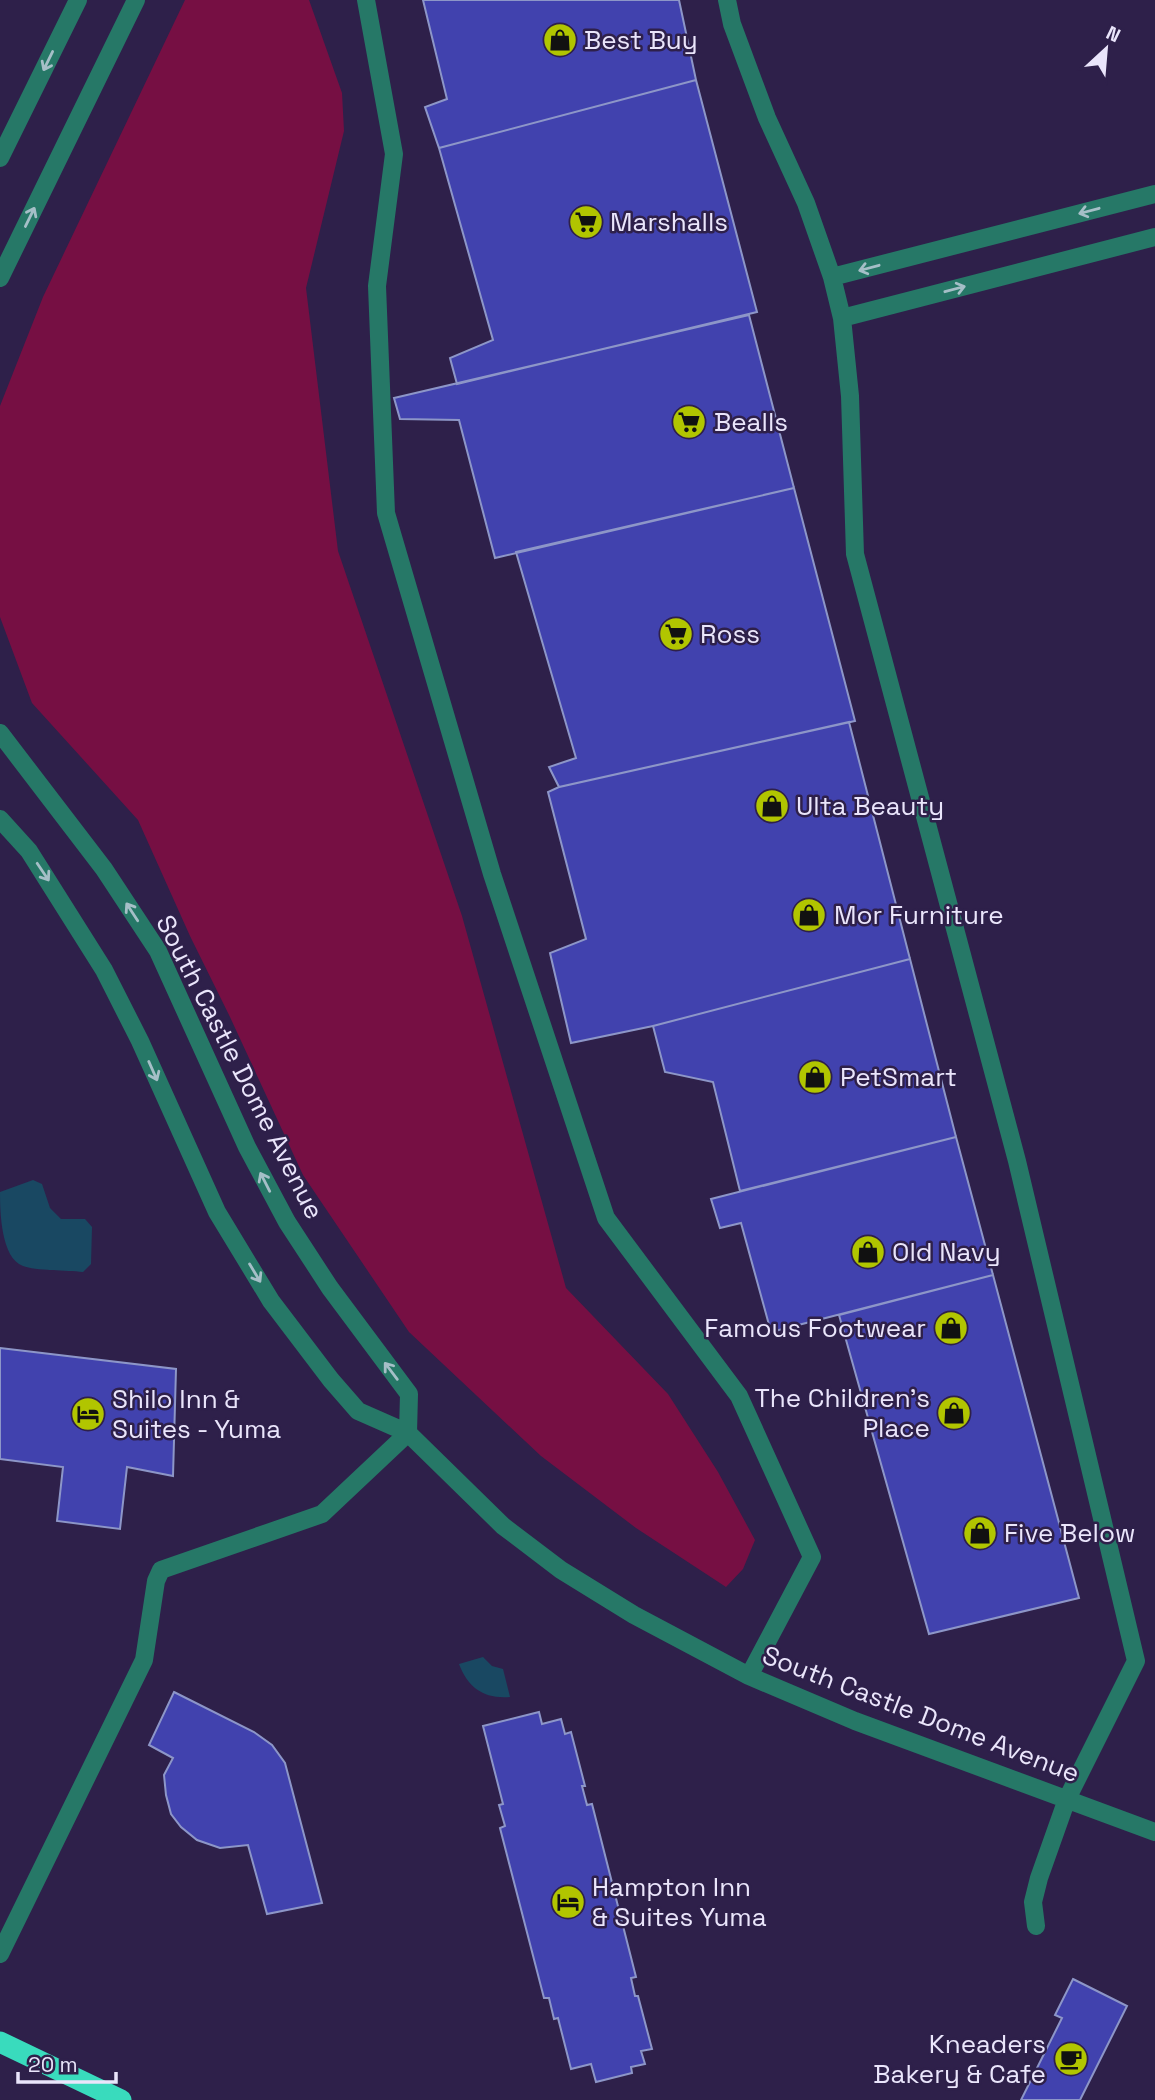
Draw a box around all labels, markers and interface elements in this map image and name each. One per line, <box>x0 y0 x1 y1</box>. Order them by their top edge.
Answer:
north arrow <box>1071 14 1141 84</box>
text: N <box>1102 20 1124 48</box>
shop icon: Best Buy <box>541 21 579 59</box>
place label: Best Buy <box>584 23 698 57</box>
one-way arrow <box>40 50 54 71</box>
supermarket icon: Marshalls <box>567 203 605 241</box>
place label: Marshalls <box>610 205 728 239</box>
one-way arrow <box>1078 205 1101 218</box>
one-way arrow <box>24 207 37 228</box>
one-way arrow <box>858 262 881 275</box>
one-way arrow <box>944 282 966 295</box>
supermarket icon: Bealls <box>670 403 708 441</box>
place label: Bealls <box>714 405 788 439</box>
supermarket icon: Ross <box>657 615 695 653</box>
place label: Ross <box>700 617 760 651</box>
shop icon: Ulta Beauty <box>753 787 791 825</box>
place label: Ulta Beauty <box>796 789 944 823</box>
one-way arrow <box>35 862 50 881</box>
shop icon: Mor Furniture <box>790 896 828 934</box>
place label: Mor Furniture <box>834 898 1004 932</box>
one-way arrow <box>125 903 140 922</box>
street label: South Castle Dome Avenue <box>148 909 332 1225</box>
shop icon: PetSmart <box>796 1058 834 1096</box>
one-way arrow <box>147 1059 160 1081</box>
place label: PetSmart <box>840 1060 957 1094</box>
one-way arrow <box>258 1172 272 1193</box>
shop icon: Old Navy <box>849 1233 887 1271</box>
place label: Old Navy <box>892 1235 1001 1269</box>
one-way arrow <box>248 1263 262 1283</box>
shop icon: Famous Footwear <box>932 1309 970 1347</box>
place label: Famous Footwear <box>704 1311 926 1345</box>
one-way arrow <box>384 1362 399 1381</box>
place label: The Children's Place <box>755 1381 930 1445</box>
place label: Shilo Inn & Suites - Yuma <box>112 1382 281 1446</box>
shop icon: The Children's Place <box>935 1394 973 1432</box>
hotel icon: Shilo Inn & Suites - Yuma <box>69 1395 107 1433</box>
shop icon: Five Below <box>961 1514 999 1552</box>
place label: Five Below <box>1004 1516 1136 1550</box>
street label: South Castle Dome Avenue <box>758 1638 1084 1790</box>
place label: Hampton Inn & Suites Yuma <box>592 1870 767 1934</box>
hotel icon: Hampton Inn & Suites Yuma <box>549 1883 587 1921</box>
place label: Kneaders Bakery & Cafe <box>873 2027 1046 2091</box>
scale bar <box>18 2040 116 2084</box>
cafe icon: Kneaders Bakery & Cafe <box>1052 2040 1090 2078</box>
text: 20 m <box>28 2051 78 2078</box>

